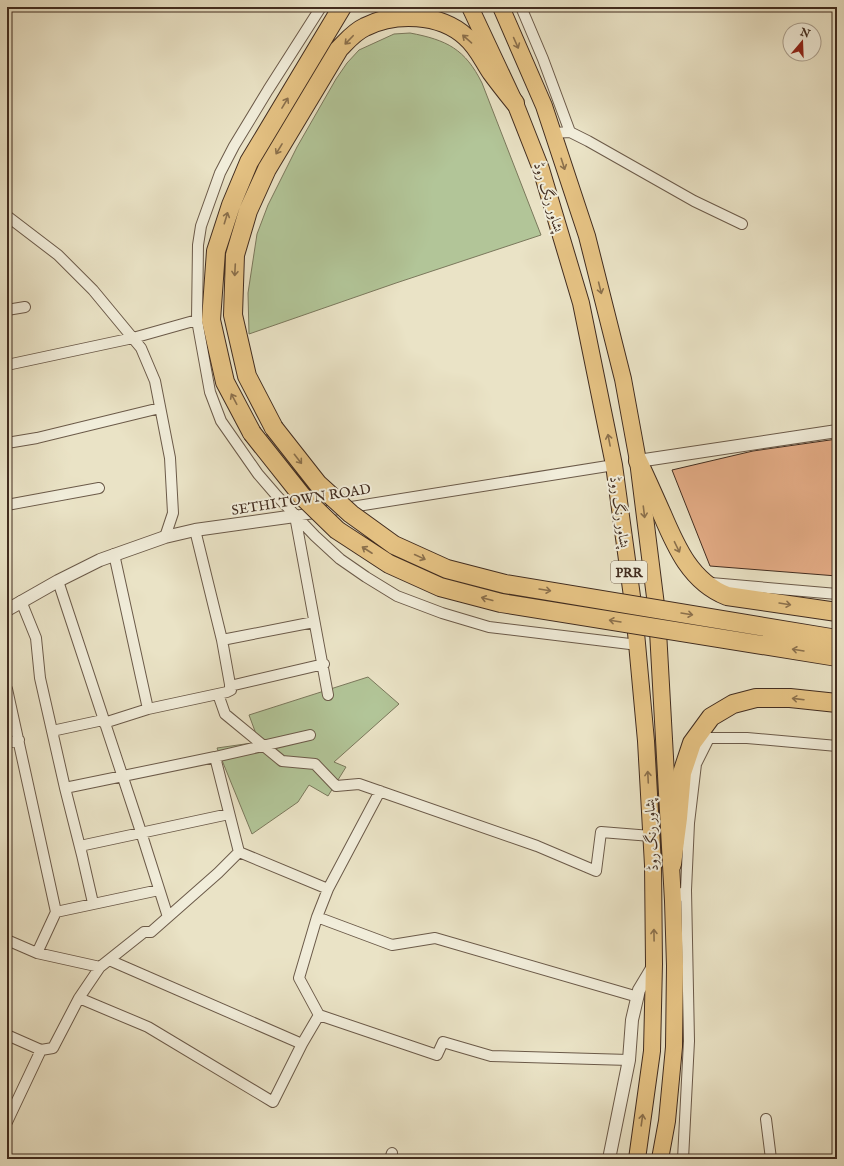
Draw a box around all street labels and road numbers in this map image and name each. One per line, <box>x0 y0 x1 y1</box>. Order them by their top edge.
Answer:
street label: پشاور رنگ روڈ <box>529 160 568 235</box>
street label: پشاور رنگ روڈ <box>605 475 634 550</box>
street label: SETHI TOWN ROAD <box>230 480 372 520</box>
road number: PRR <box>611 561 647 583</box>
street label: پشاور رنگ روڈ <box>640 798 663 871</box>

